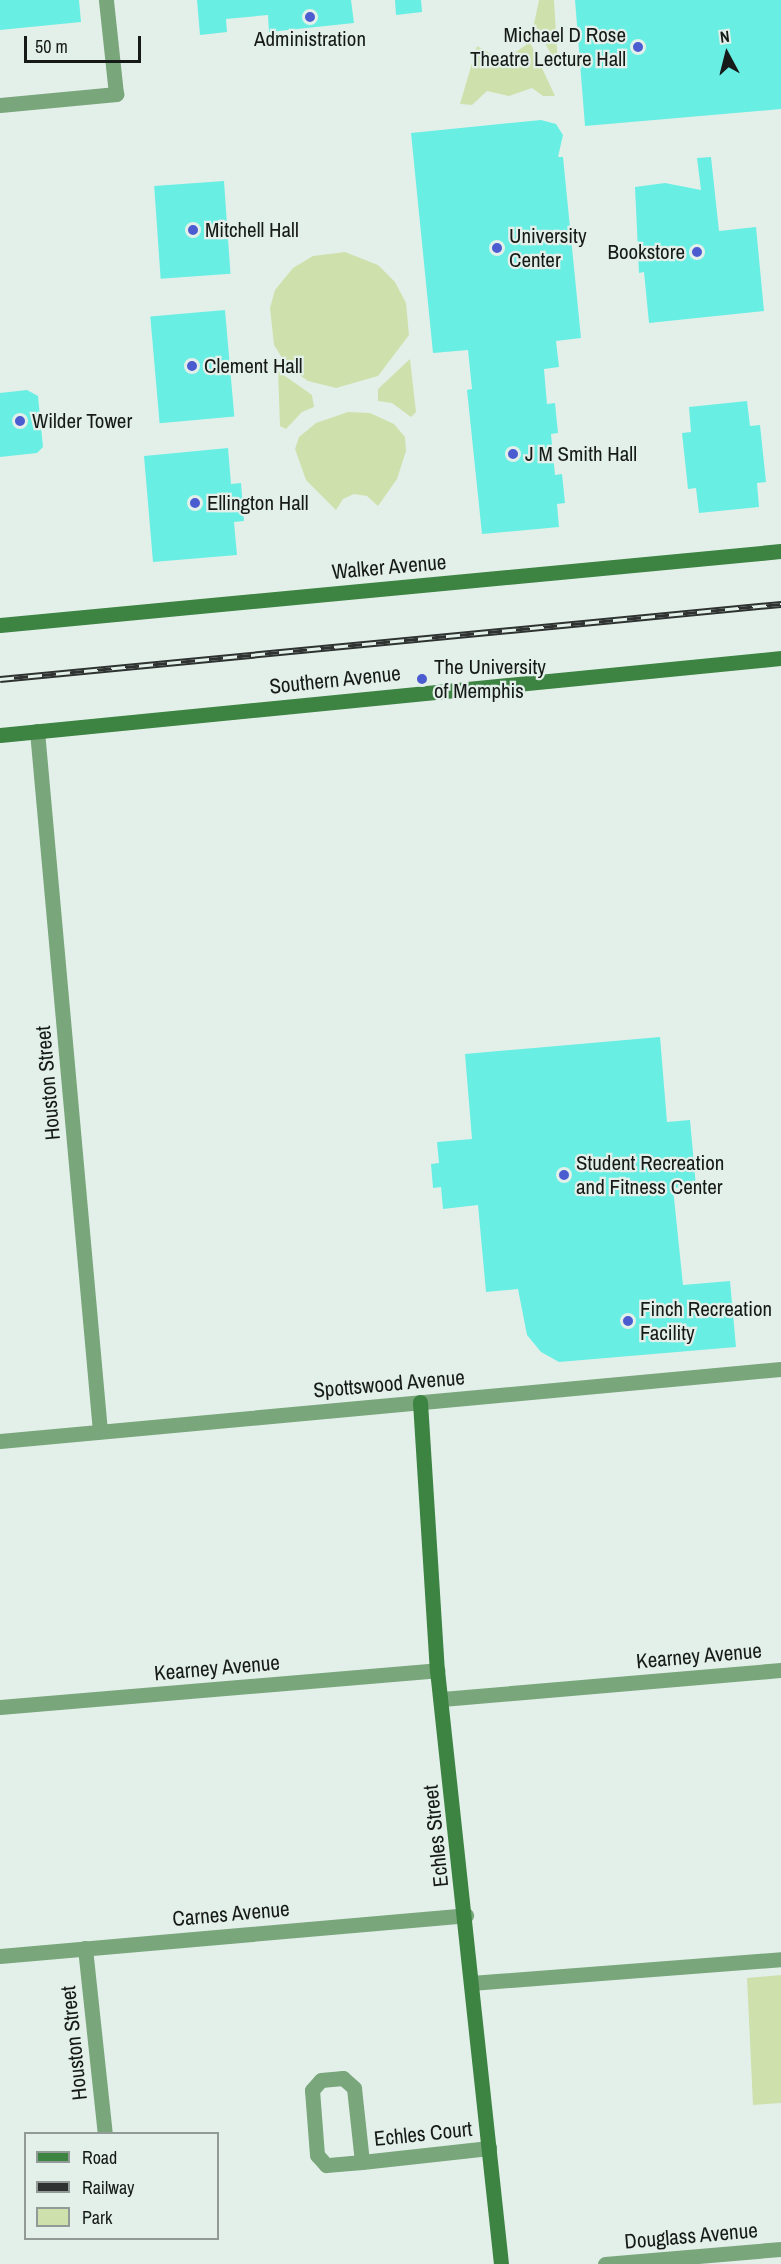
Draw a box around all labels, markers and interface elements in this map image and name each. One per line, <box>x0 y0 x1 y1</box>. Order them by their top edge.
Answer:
marker: Administration <box>303 10 317 24</box>
place label: Michael D Rose Theatre Lecture Hall <box>470 22 626 72</box>
scale bar <box>27 24 144 62</box>
north arrow <box>697 24 757 84</box>
text: N <box>719 25 731 48</box>
place label: Administration <box>254 26 366 52</box>
text: 50 m <box>35 34 68 59</box>
marker: Michael D Rose Theatre Lecture Hall <box>631 40 645 54</box>
place label: Mitchell Hall <box>205 217 299 243</box>
marker: Mitchell Hall <box>186 223 200 237</box>
place label: University Center <box>509 223 587 273</box>
place label: Bookstore <box>607 239 685 265</box>
marker: University Center <box>490 241 504 255</box>
marker: Bookstore <box>690 245 704 259</box>
place label: Clement Hall <box>204 353 303 379</box>
marker: Clement Hall <box>185 359 199 373</box>
place label: Wilder Tower <box>32 408 132 434</box>
marker: Wilder Tower <box>13 414 27 428</box>
place label: J M Smith Hall <box>525 441 637 467</box>
marker: J M Smith Hall <box>506 447 520 461</box>
place label: Ellington Hall <box>207 490 308 516</box>
marker: Ellington Hall <box>188 496 202 510</box>
street label: Walker Avenue <box>330 549 448 585</box>
place label: The University of Memphis <box>434 654 546 704</box>
street label: Southern Avenue <box>268 661 402 699</box>
marker: The University of Memphis <box>415 672 429 686</box>
street label: Houston Street <box>30 1025 66 1141</box>
place label: Student Recreation and Fitness Center <box>576 1150 724 1200</box>
marker: Student Recreation and Fitness Center <box>557 1168 571 1182</box>
place label: Finch Recreation Facility <box>640 1296 772 1346</box>
marker: Finch Recreation Facility <box>621 1314 635 1328</box>
street label: Spottswood Avenue <box>312 1365 466 1403</box>
street label: Kearney Avenue <box>635 1638 763 1674</box>
street label: Kearney Avenue <box>153 1650 281 1686</box>
street label: Echles Street <box>418 1784 454 1888</box>
street label: Carnes Avenue <box>171 1896 291 1932</box>
street label: Houston Street <box>55 1985 93 2101</box>
street label: Echles Court <box>373 2116 473 2152</box>
legend <box>24 2132 219 2240</box>
text: Road <box>82 2145 117 2170</box>
text: Railway <box>82 2175 135 2200</box>
text: Park <box>82 2205 112 2230</box>
street label: Douglass Avenue <box>623 2218 759 2254</box>

